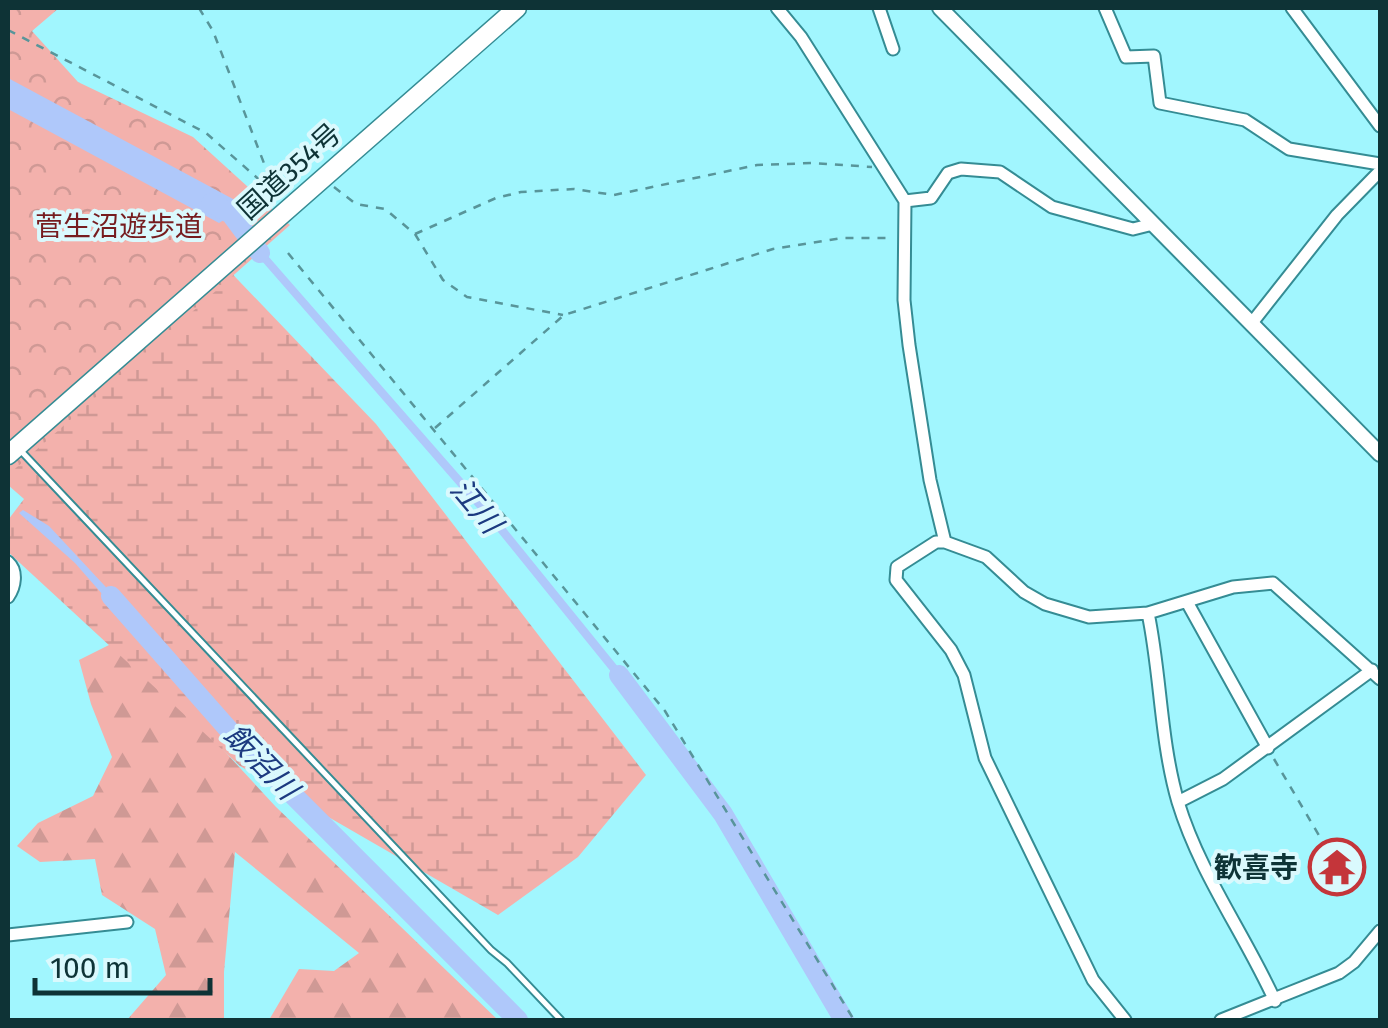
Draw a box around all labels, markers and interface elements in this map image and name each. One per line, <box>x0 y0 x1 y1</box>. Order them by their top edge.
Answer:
street label: 国道354号 <box>231 117 348 226</box>
park label: 菅生沼遊歩道 <box>35 210 203 243</box>
water label: 江川 <box>443 471 511 543</box>
water label: 飯沼川 <box>217 717 307 809</box>
temple icon: 歓喜寺 <box>1307 837 1367 897</box>
place label: 歓喜寺 <box>1214 851 1298 884</box>
scale bar <box>35 933 210 995</box>
text: 100 m <box>50 950 130 986</box>

